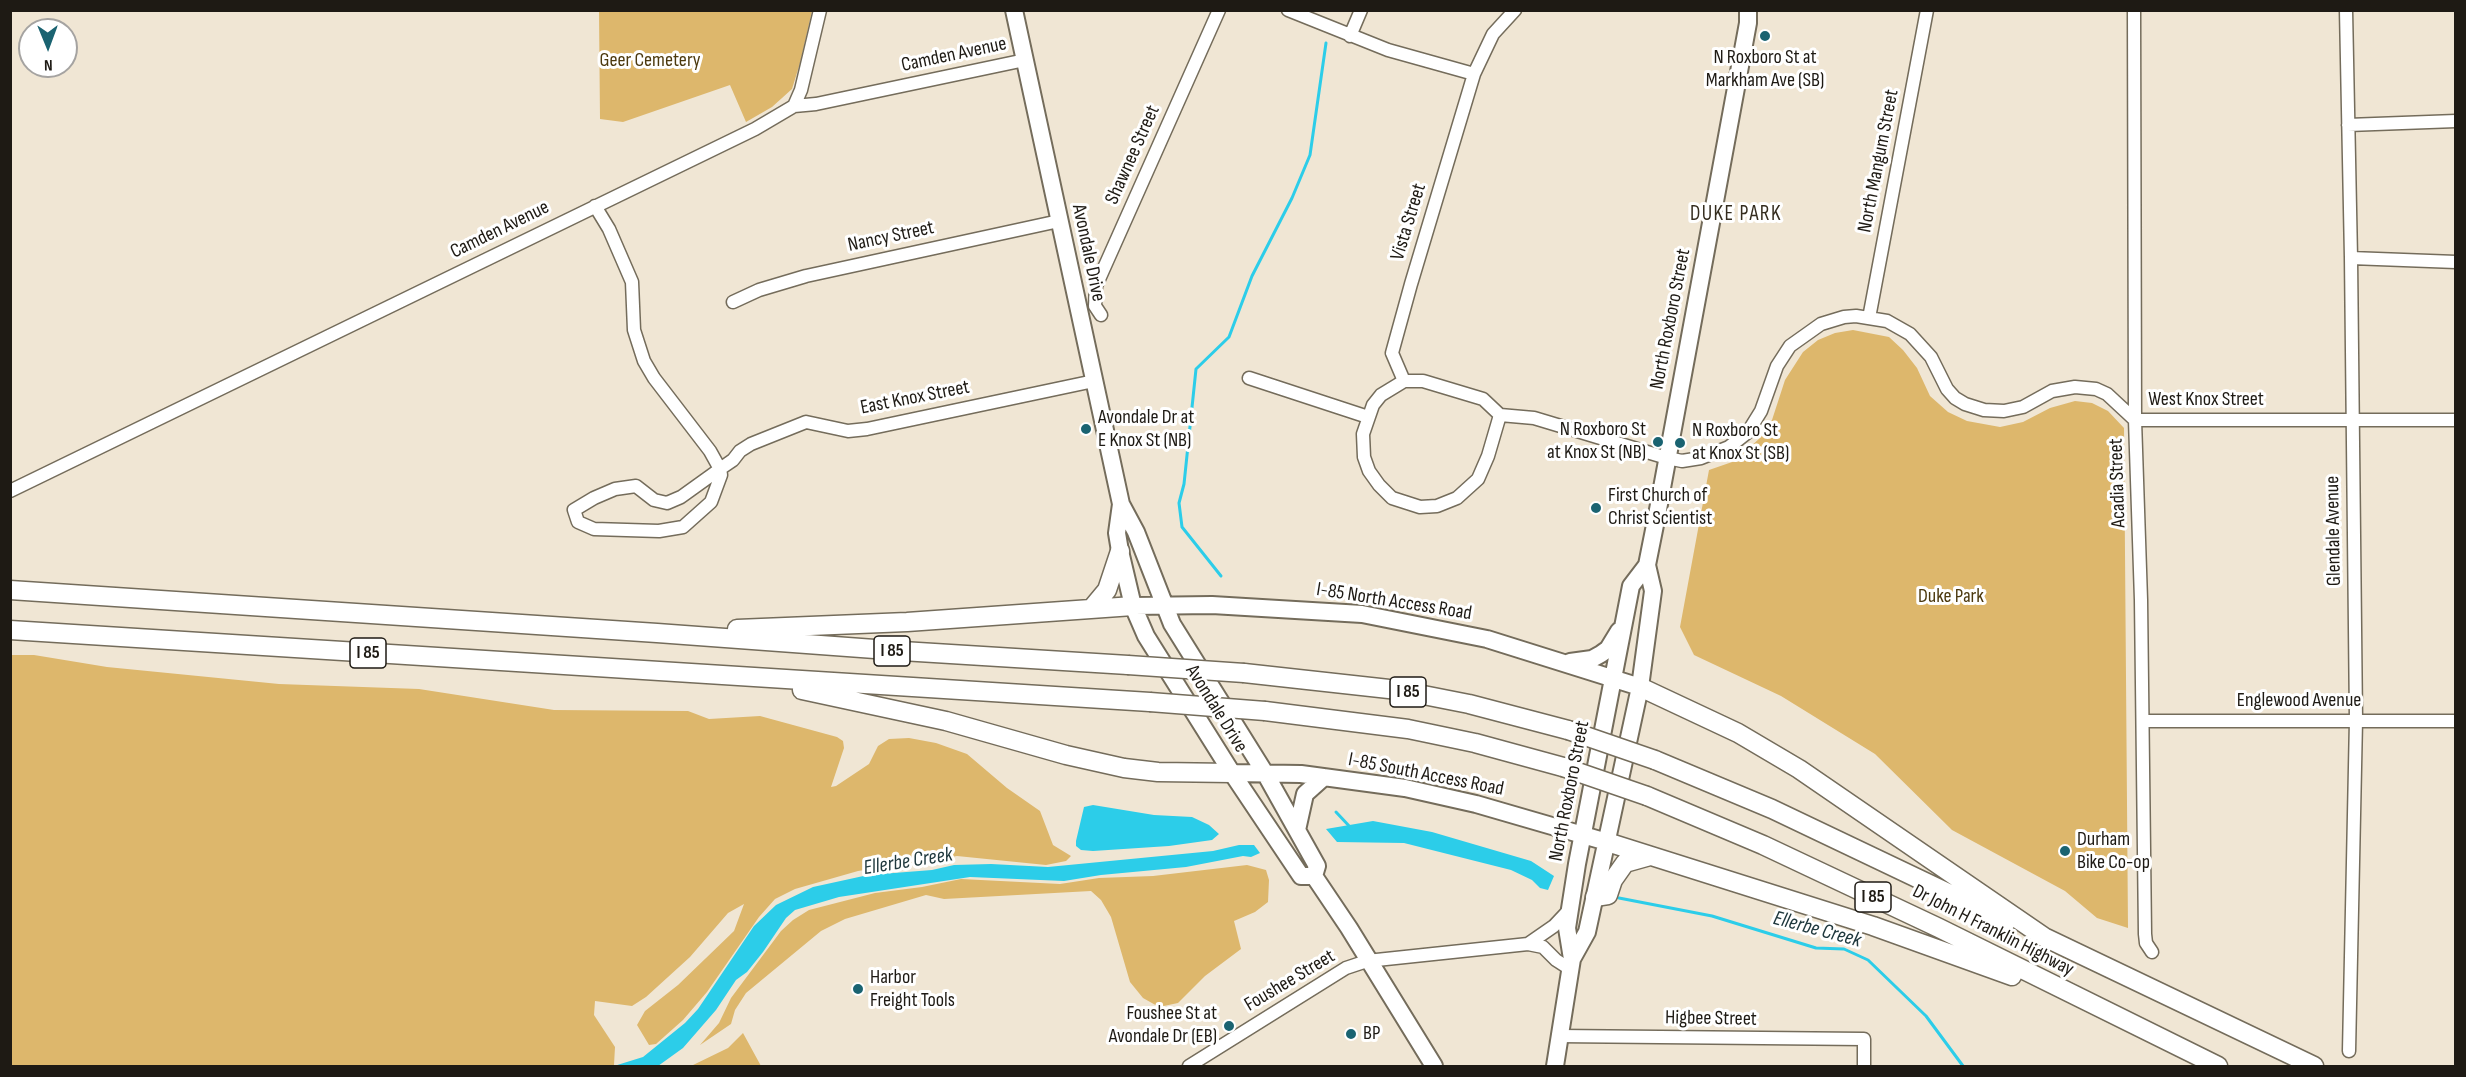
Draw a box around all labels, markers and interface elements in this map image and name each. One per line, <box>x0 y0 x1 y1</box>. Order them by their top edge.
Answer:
north arrow <box>18 18 78 78</box>
marker: N Roxboro St at Markham Ave (SB) <box>1758 29 1772 43</box>
street label: Camden Avenue <box>899 32 1009 78</box>
place label: N Roxboro St at Markham Ave (SB) <box>1706 46 1824 93</box>
park label: Geer Cemetery <box>600 49 700 73</box>
text: N <box>44 55 53 74</box>
street label: North Mangum Street <box>1853 88 1905 234</box>
street label: Shawnee Street <box>1100 102 1166 208</box>
street label: Vista Street <box>1386 181 1432 263</box>
street label: Camden Avenue <box>447 196 553 264</box>
street label: Avondale Drive <box>1066 202 1110 304</box>
district label: DUKE PARK <box>1690 202 1782 228</box>
street label: Nancy Street <box>846 216 936 258</box>
street label: North Roxboro Street <box>1646 247 1696 391</box>
street label: East Knox Street <box>858 376 972 420</box>
street label: West Knox Street <box>2148 388 2264 412</box>
place label: Avondale Dr at E Knox St (NB) <box>1098 406 1194 453</box>
place label: N Roxboro St at Knox St (NB) <box>1547 418 1646 465</box>
place label: N Roxboro St at Knox St (SB) <box>1692 419 1789 466</box>
marker: Avondale Dr at E Knox St (NB) <box>1079 422 1093 436</box>
marker: N Roxboro St at Knox St (NB) <box>1651 435 1665 449</box>
marker: N Roxboro St at Knox St (SB) <box>1673 436 1687 450</box>
street label: Acadia Street <box>2104 438 2132 528</box>
street label: Glendale Avenue <box>2321 476 2347 586</box>
place label: First Church of Christ Scientist <box>1608 484 1712 531</box>
marker: First Church of Christ Scientist <box>1589 501 1603 515</box>
street label: I-85 North Access Road <box>1315 578 1473 626</box>
park label: Duke Park <box>1918 585 1984 609</box>
road number: I 85 <box>874 636 910 666</box>
road number: I 85 <box>350 638 386 668</box>
street label: Avondale Drive <box>1180 661 1252 757</box>
road number: I 85 <box>1390 677 1426 707</box>
street label: Englewood Avenue <box>2237 689 2361 713</box>
street label: North Roxboro Street <box>1545 719 1595 863</box>
street label: I-85 South Access Road <box>1346 748 1506 802</box>
place label: Durham Bike Co-op <box>2077 828 2150 875</box>
water label: Ellerbe Creek <box>862 843 954 881</box>
marker: Durham Bike Co-op <box>2058 844 2072 858</box>
street label: Dr John H Franklin Highway <box>1908 880 2078 982</box>
road number: I 85 <box>1855 882 1891 912</box>
water label: Ellerbe Creek <box>1770 906 1864 954</box>
street label: Foushee Street <box>1240 945 1340 1017</box>
place label: Harbor Freight Tools <box>870 966 955 1013</box>
marker: Harbor Freight Tools <box>851 982 865 996</box>
place label: Foushee St at Avondale Dr (EB) <box>1109 1002 1217 1049</box>
street label: Higbee Street <box>1665 1006 1757 1032</box>
marker: Foushee St at Avondale Dr (EB) <box>1222 1019 1236 1033</box>
place label: BP <box>1363 1022 1380 1046</box>
marker: BP <box>1344 1027 1358 1041</box>

